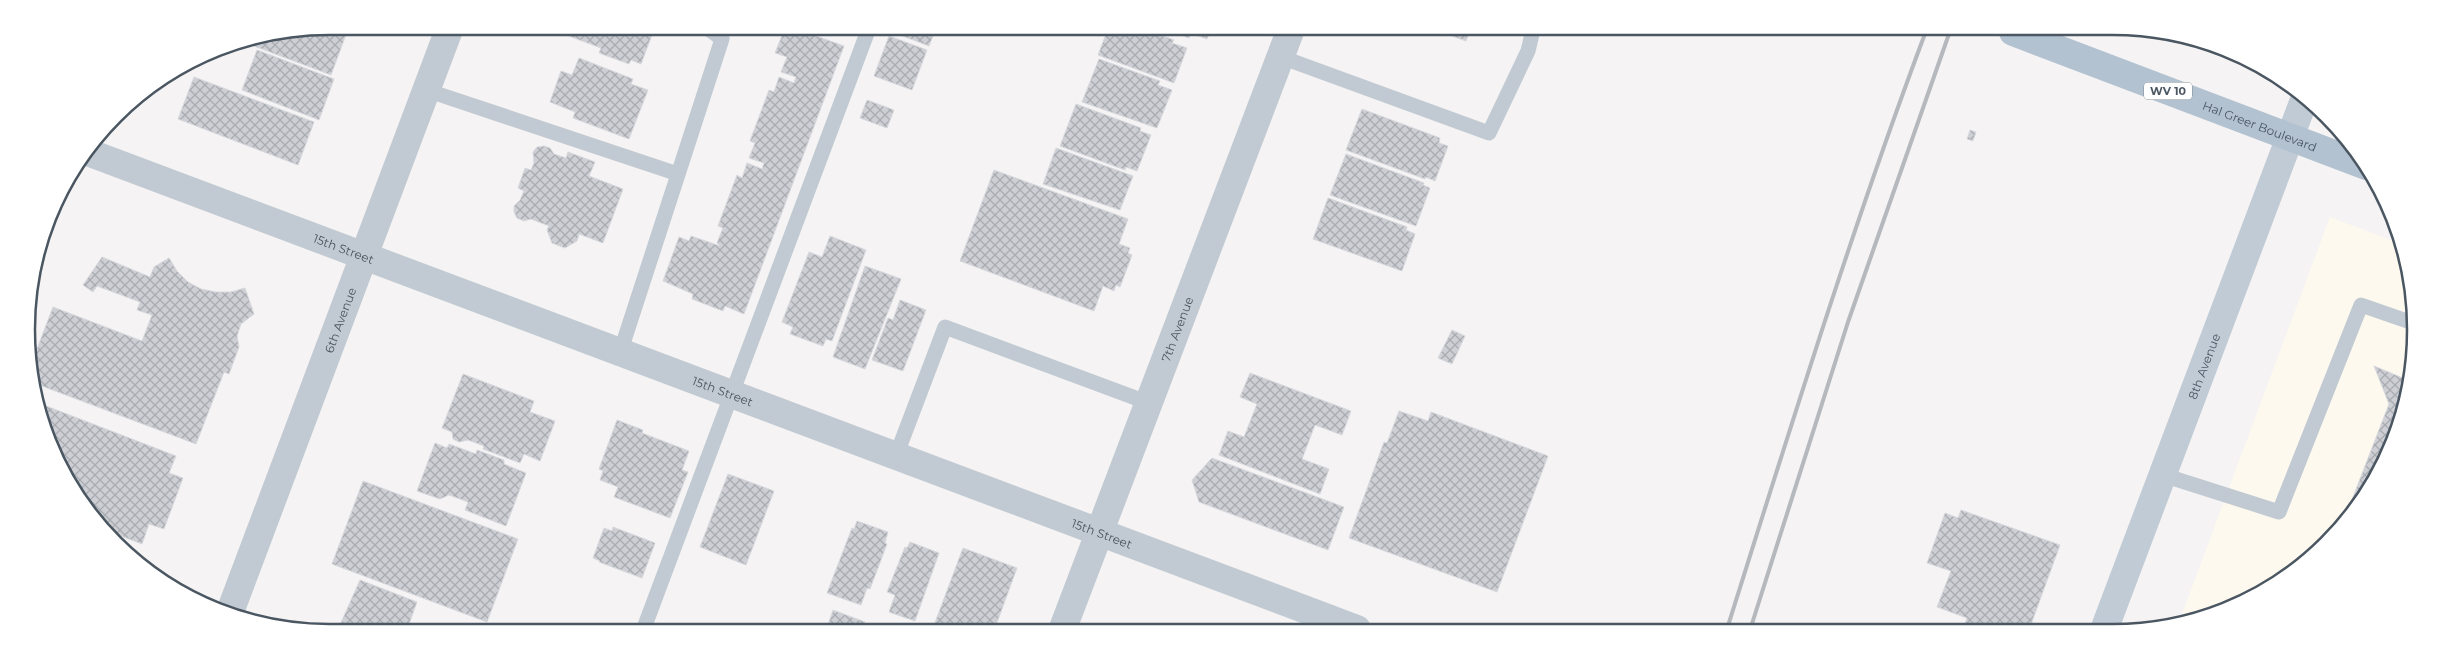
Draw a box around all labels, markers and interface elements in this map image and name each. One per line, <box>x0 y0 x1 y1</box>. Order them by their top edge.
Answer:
road number: WV 10 <box>2144 82 2192 100</box>
street label: Hal Greer Boulevard <box>2201 97 2319 154</box>
street label: 15th Street <box>311 230 376 267</box>
street label: 6th Avenue <box>321 285 359 355</box>
street label: 7th Avenue <box>1158 294 1196 364</box>
street label: 8th Avenue <box>2184 331 2223 401</box>
street label: 15th Street <box>690 373 755 409</box>
street label: 15th Street <box>1070 515 1134 551</box>

